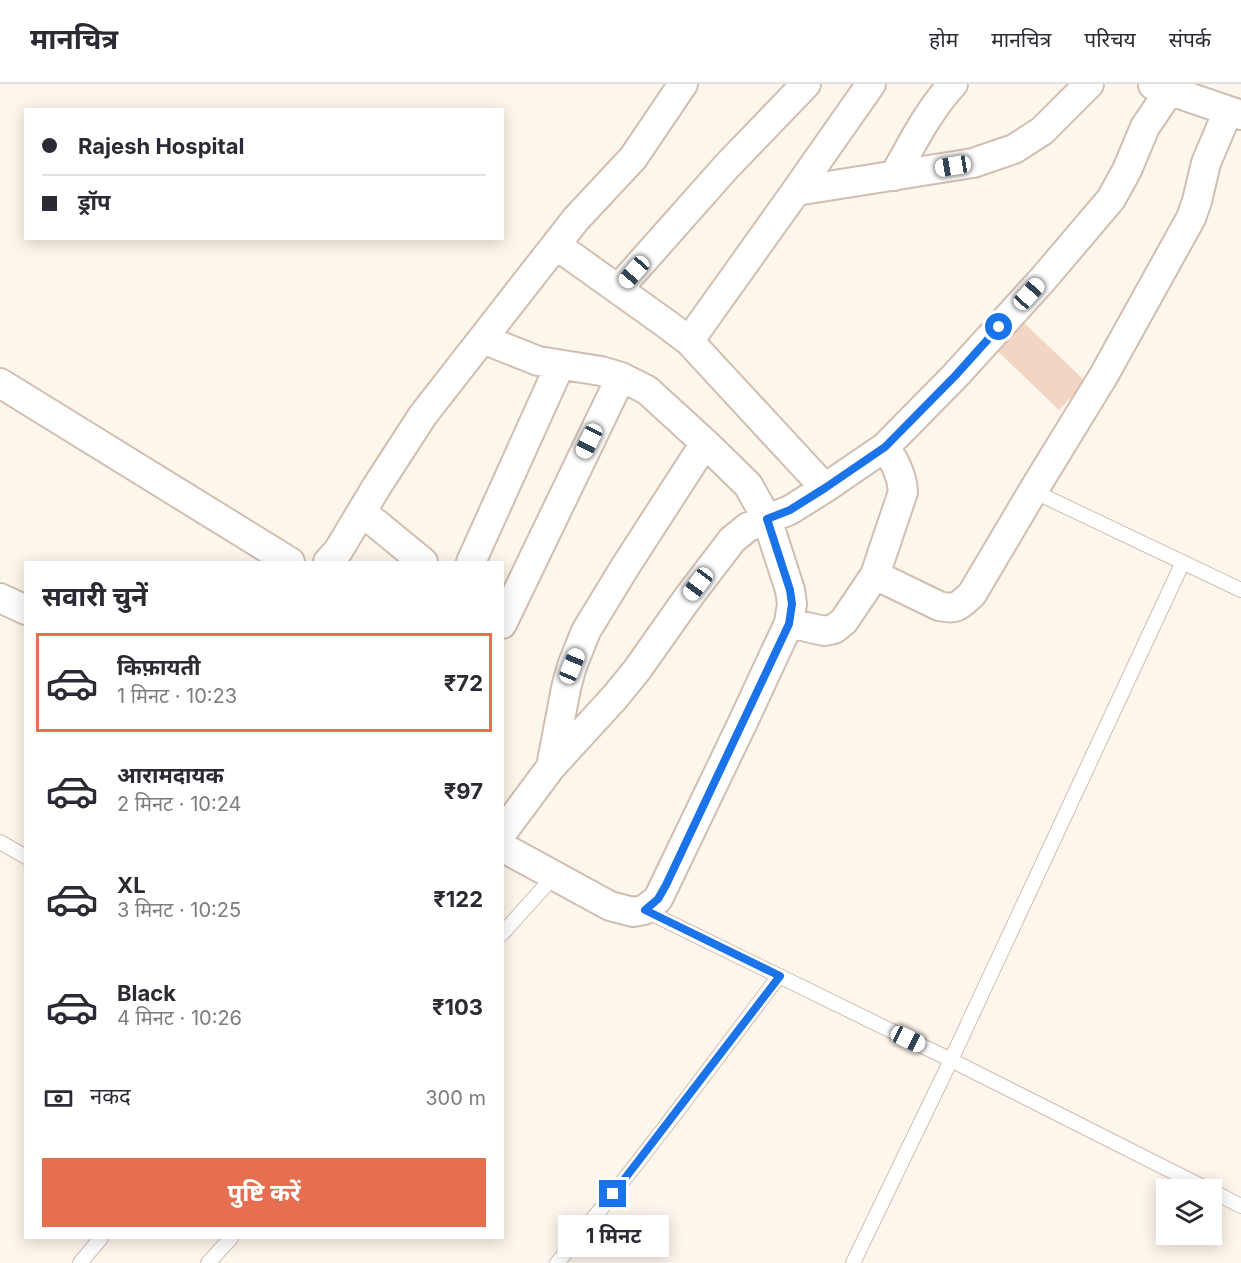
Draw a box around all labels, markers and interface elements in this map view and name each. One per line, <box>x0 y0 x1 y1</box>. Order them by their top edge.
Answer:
text: मानचित्र <box>30 22 118 56</box>
text: होम <box>929 27 958 52</box>
text: मानचित्र <box>991 27 1051 52</box>
text: परिचय <box>1084 27 1136 52</box>
text: संपर्क <box>1169 27 1211 52</box>
text: Rajesh Hospital <box>78 133 244 159</box>
car <box>934 154 972 178</box>
text: ड्रॉप <box>78 189 111 215</box>
car <box>615 253 653 291</box>
car <box>1010 275 1048 313</box>
route start <box>985 313 1012 340</box>
car <box>573 421 605 461</box>
car <box>680 564 716 604</box>
text: सवारी चुनें <box>42 580 148 613</box>
car <box>557 646 587 686</box>
text: किफ़ायती <box>117 654 201 680</box>
icon: car <box>45 656 99 710</box>
text: ₹72 <box>444 670 483 696</box>
text: 1 मिनट · 10:23 <box>117 684 237 708</box>
text: आरामदायक <box>117 762 224 788</box>
icon: car <box>45 764 99 818</box>
text: ₹97 <box>444 778 483 804</box>
text: 2 मिनट · 10:24 <box>117 792 241 816</box>
icon: car <box>45 872 99 926</box>
text: XL <box>117 872 146 898</box>
text: ₹122 <box>433 886 483 912</box>
text: 3 मिनट · 10:25 <box>117 898 241 922</box>
icon: car <box>45 980 99 1034</box>
text: Black <box>117 980 176 1006</box>
text: ₹103 <box>432 994 483 1020</box>
text: 4 मिनट · 10:26 <box>117 1006 242 1030</box>
car <box>888 1023 928 1055</box>
icon: cash <box>42 1082 75 1115</box>
text: नकद <box>90 1083 131 1109</box>
text: 300 m <box>425 1086 486 1110</box>
button: पुष्टि करें <box>42 1158 486 1227</box>
map controls <box>1156 1179 1222 1245</box>
button: layers <box>1156 1179 1222 1245</box>
route end <box>599 1180 626 1207</box>
callout: 1 मिनट <box>558 1215 668 1257</box>
text: 1 मिनट <box>586 1224 641 1248</box>

